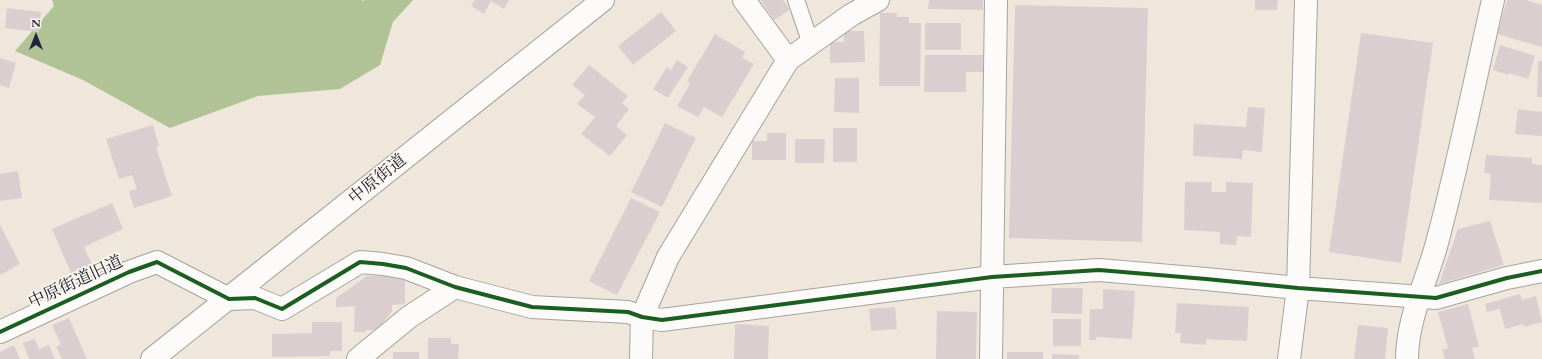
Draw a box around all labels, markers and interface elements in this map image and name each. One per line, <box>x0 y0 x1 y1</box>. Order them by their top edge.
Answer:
north arrow <box>16 16 56 56</box>
text: N <box>31 16 41 31</box>
street label: 中原街道 <box>345 151 411 209</box>
street label: 中原街道旧道 <box>25 252 127 314</box>

